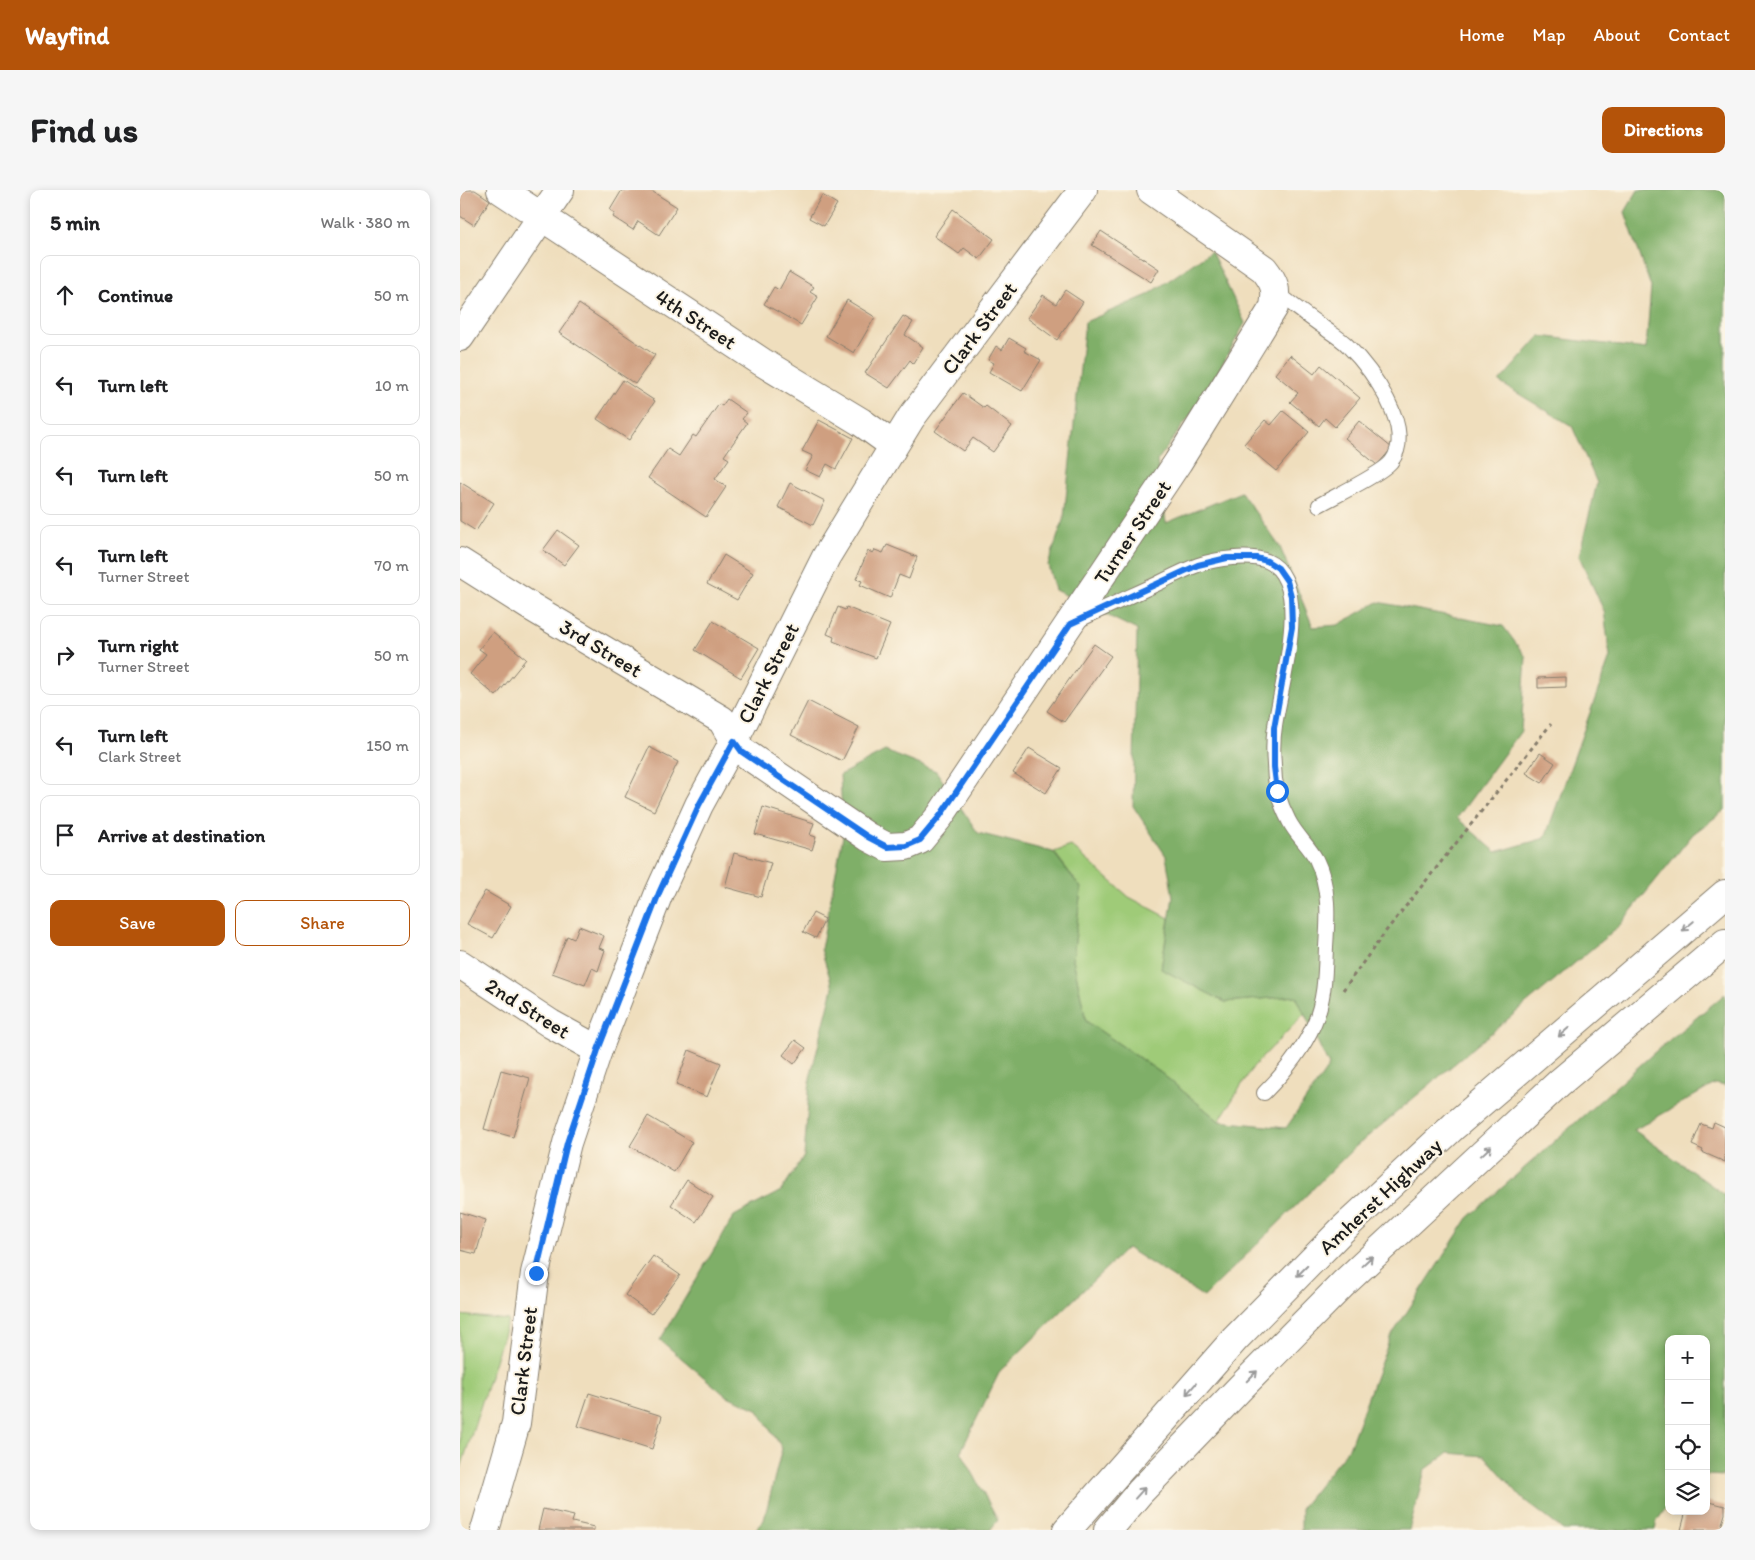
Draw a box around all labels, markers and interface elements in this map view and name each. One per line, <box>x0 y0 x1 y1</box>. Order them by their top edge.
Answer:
text: Wayfind <box>25 21 109 50</box>
text: Home <box>1459 24 1505 46</box>
text: Map <box>1533 24 1566 46</box>
text: About <box>1594 24 1640 46</box>
text: Contact <box>1668 24 1730 46</box>
button: Directions <box>1602 107 1725 153</box>
text: Find us <box>30 109 138 151</box>
text: 5 min <box>50 210 100 235</box>
text: Walk · 380 m <box>320 213 410 232</box>
street label: Clark Street <box>936 277 1022 379</box>
icon: ahead <box>51 281 79 309</box>
text: Continue <box>98 284 173 307</box>
street label: 4th Street <box>651 284 741 355</box>
text: 50 m <box>374 286 409 305</box>
icon: left <box>51 371 79 399</box>
text: Turn left <box>98 374 168 397</box>
text: 10 m <box>375 376 409 395</box>
icon: left <box>51 461 79 489</box>
text: Turn left <box>98 464 168 487</box>
text: 50 m <box>374 466 409 485</box>
street label: Turner Street <box>1088 475 1176 589</box>
text: Turn left <box>98 544 168 567</box>
icon: left <box>51 551 79 579</box>
text: 70 m <box>374 556 409 575</box>
text: Turner Street <box>98 567 190 586</box>
street label: 3rd Street <box>555 614 647 682</box>
street label: Clark Street <box>732 619 804 727</box>
text: Turn right <box>98 634 179 657</box>
icon: right <box>51 641 79 669</box>
text: 50 m <box>374 646 409 665</box>
text: Turner Street <box>98 657 190 676</box>
text: Turn left <box>98 724 168 747</box>
icon: left <box>51 731 79 759</box>
text: 150 m <box>366 736 409 755</box>
text: Clark Street <box>98 747 181 766</box>
route start <box>1266 780 1289 803</box>
icon: arrive <box>51 821 79 849</box>
text: Arrive at destination <box>98 824 265 847</box>
button: Save <box>50 900 225 946</box>
button: Share <box>235 900 410 946</box>
one-way arrow <box>1681 920 1694 932</box>
street label: 2nd Street <box>481 972 575 1044</box>
one-way arrow <box>1558 1026 1571 1037</box>
street label: Amherst Highway <box>1313 1133 1447 1259</box>
one-way arrow <box>1480 1145 1493 1157</box>
one-way arrow <box>1361 1255 1374 1267</box>
route end <box>525 1262 548 1285</box>
one-way arrow <box>1296 1264 1308 1277</box>
street label: Clark Street <box>504 1305 542 1417</box>
map controls <box>1665 1335 1710 1515</box>
button: + <box>1665 1335 1710 1380</box>
one-way arrow <box>1246 1370 1258 1382</box>
button: − <box>1665 1380 1710 1425</box>
one-way arrow <box>1185 1382 1196 1395</box>
button: locate <box>1665 1425 1710 1470</box>
button: layers <box>1665 1470 1710 1515</box>
one-way arrow <box>1134 1487 1145 1500</box>

